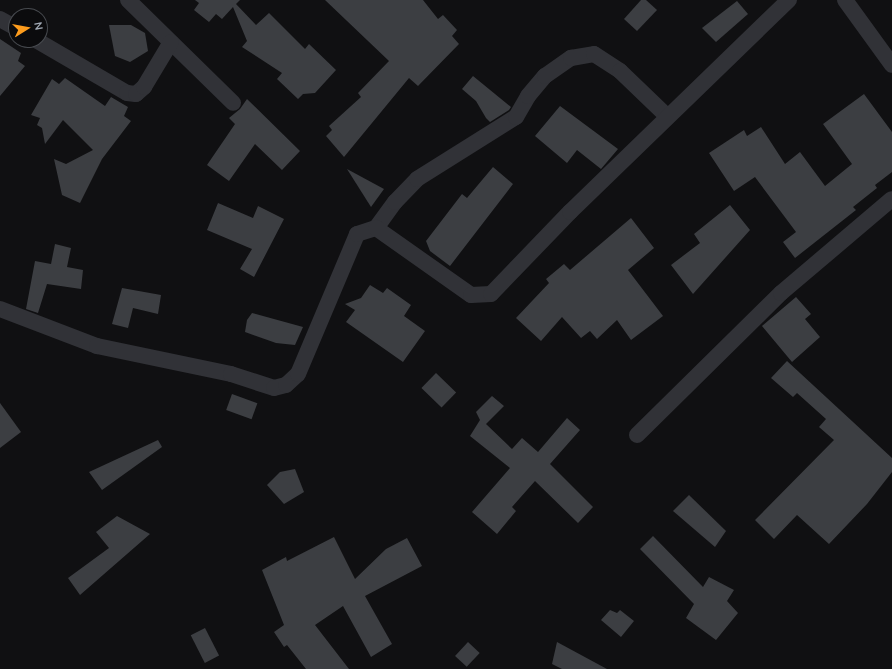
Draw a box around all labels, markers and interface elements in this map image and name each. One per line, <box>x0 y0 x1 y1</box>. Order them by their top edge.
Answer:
north arrow <box>8 8 48 48</box>
text: N <box>31 21 46 31</box>

